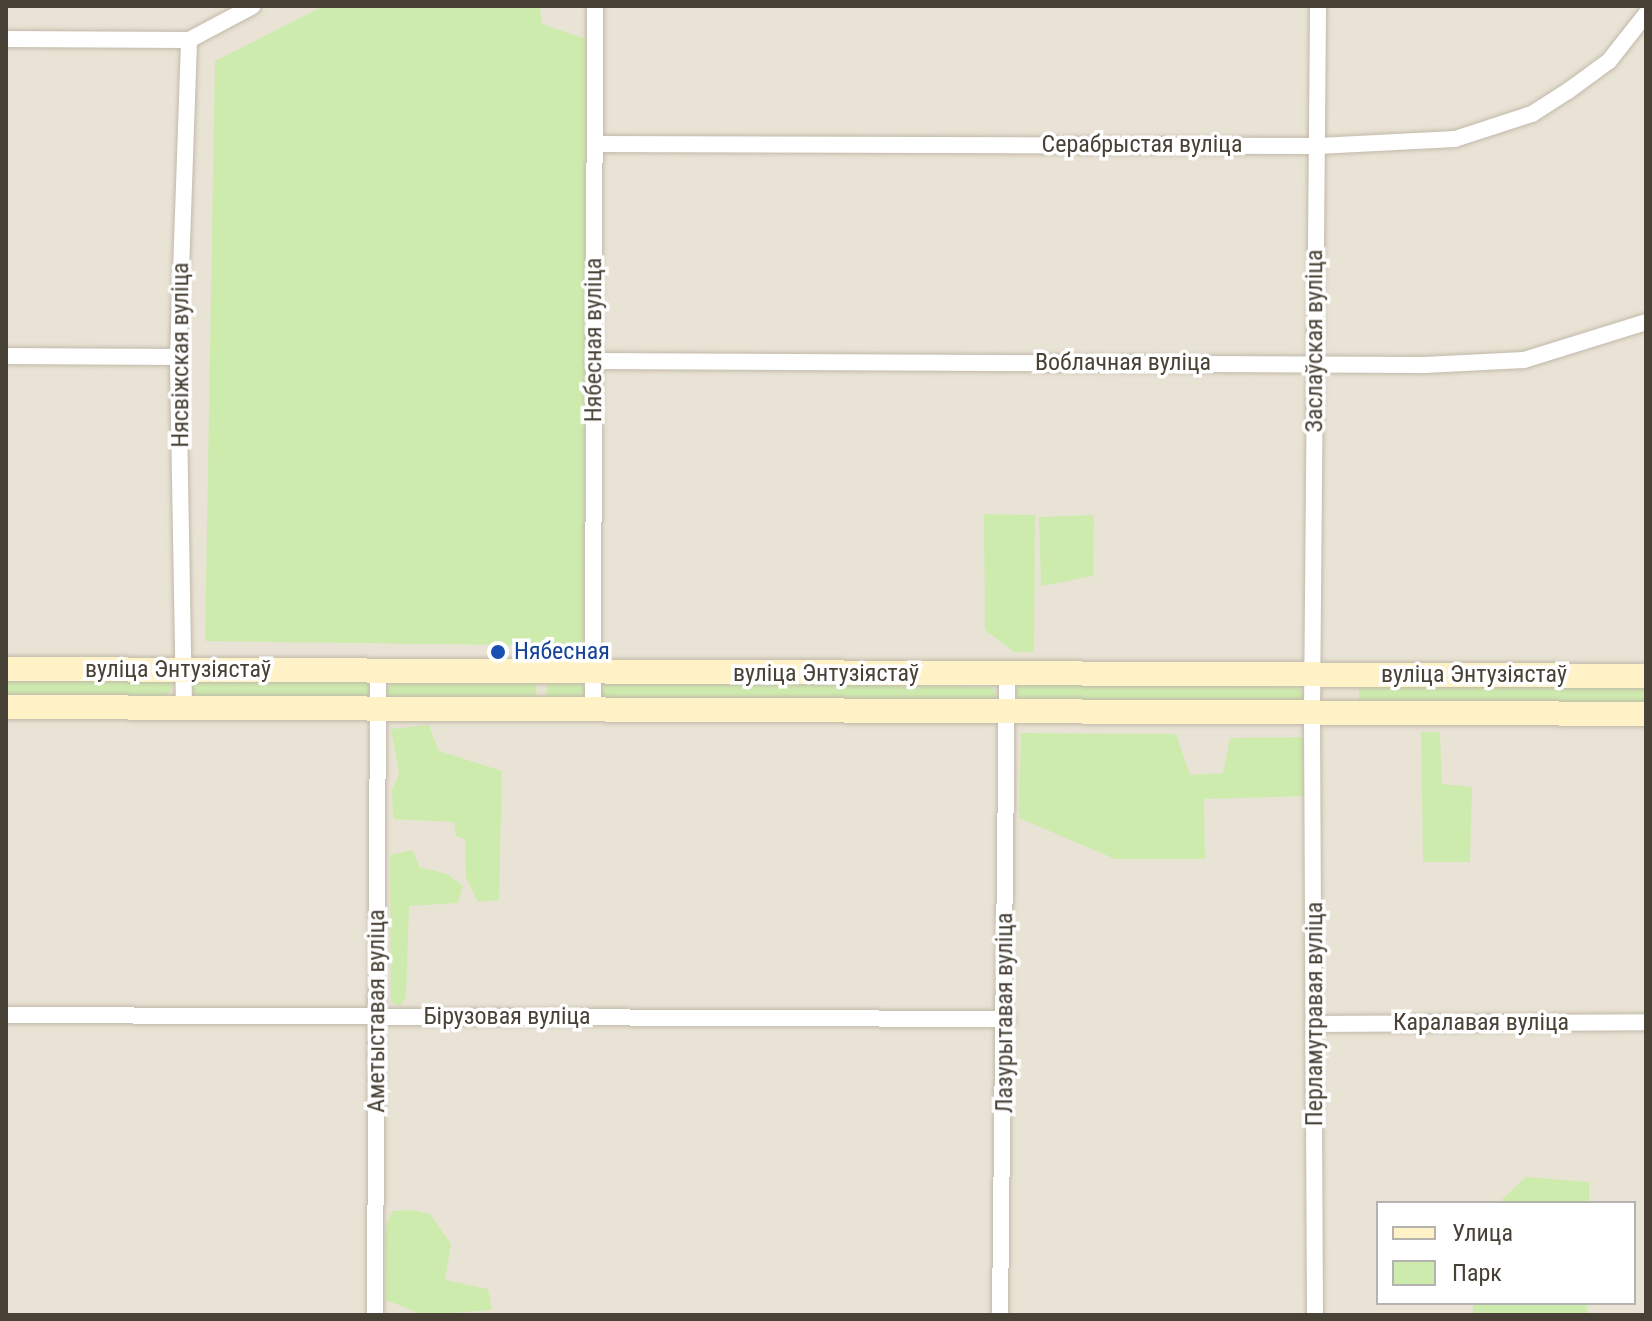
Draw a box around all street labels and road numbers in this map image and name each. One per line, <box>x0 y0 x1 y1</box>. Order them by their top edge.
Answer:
street label: Серабрыстая вуліца <box>1042 131 1242 159</box>
street label: Заслаўская вуліца <box>1301 250 1329 432</box>
street label: Нябесная вуліца <box>580 258 608 422</box>
street label: Нясвіжская вуліца <box>167 262 195 448</box>
street label: Воблачная вуліца <box>1035 349 1211 377</box>
street label: вуліца Энтузіястаў <box>85 656 271 684</box>
street label: вуліца Энтузіястаў <box>733 660 919 688</box>
street label: вуліца Энтузіястаў <box>1381 661 1567 689</box>
street label: Перламутравая вуліца <box>1301 902 1329 1126</box>
street label: Аметыставая вуліца <box>363 909 391 1113</box>
street label: Лазурытавая вуліца <box>991 913 1019 1113</box>
street label: Бірузовая вуліца <box>423 1003 591 1031</box>
street label: Каралавая вуліца <box>1393 1009 1569 1037</box>

